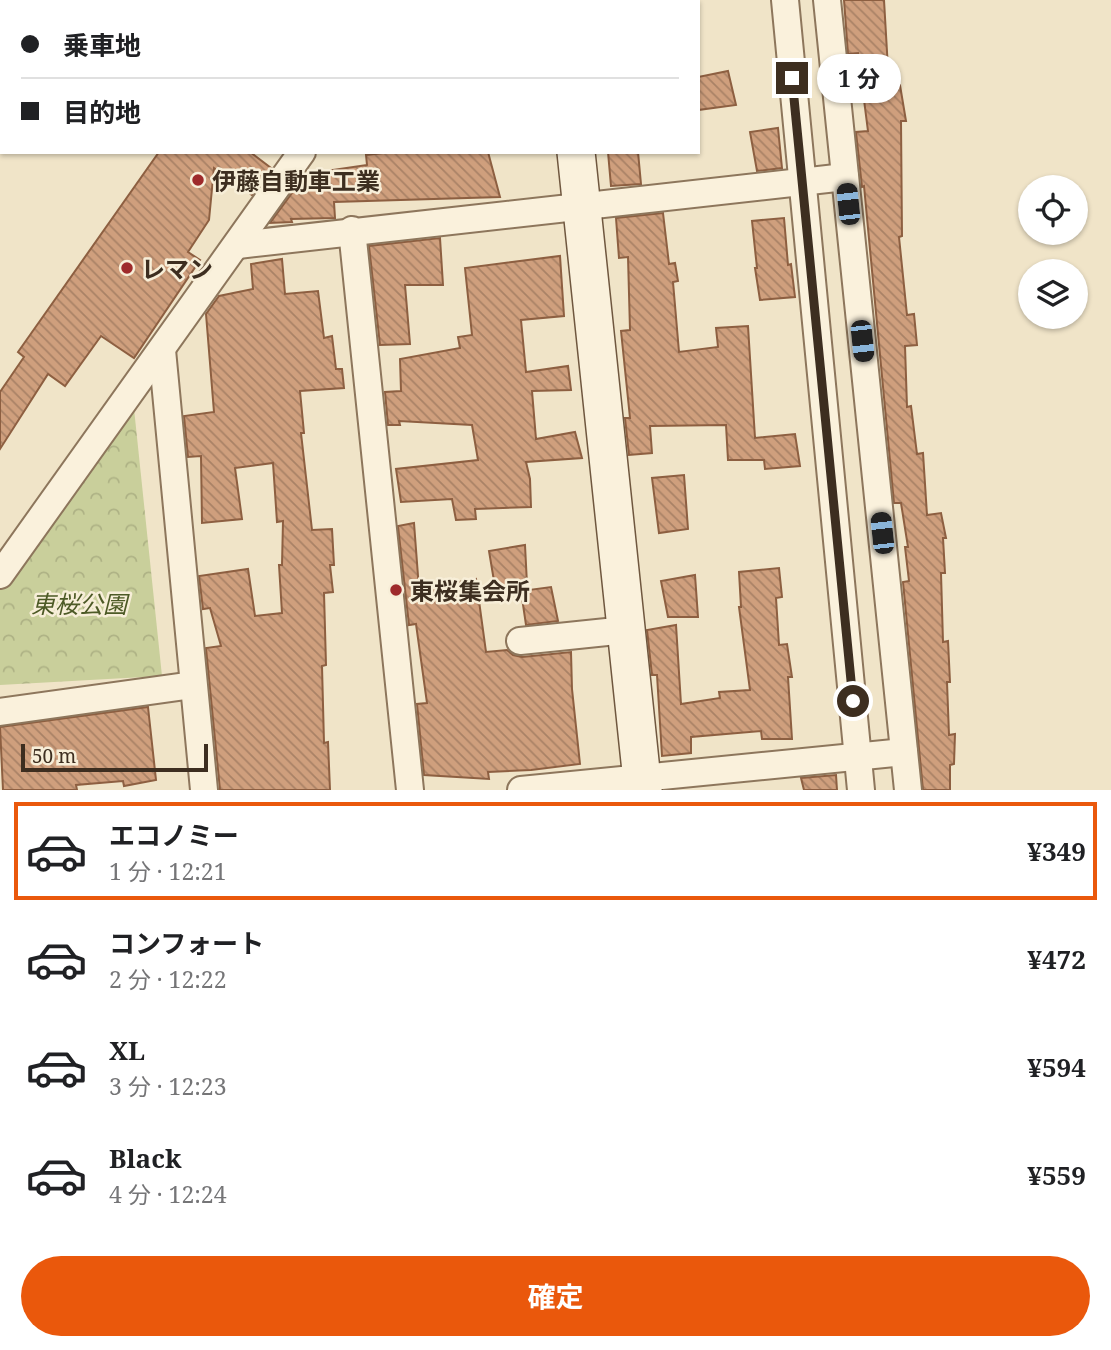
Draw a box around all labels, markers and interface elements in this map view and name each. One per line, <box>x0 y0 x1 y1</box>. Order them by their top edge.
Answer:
text: 乗車地 <box>63 27 141 63</box>
callout: 1 分 <box>816 54 900 102</box>
route end <box>776 62 808 94</box>
text: 1 分 <box>838 62 880 94</box>
text: 目的地 <box>63 94 141 130</box>
place label: 伊藤自動車工業 <box>212 164 380 197</box>
marker: 伊藤自動車工業 <box>190 172 206 188</box>
map controls <box>1018 175 1088 329</box>
button: locate <box>1018 175 1088 245</box>
car <box>836 182 861 226</box>
place label: レマン <box>141 252 213 285</box>
button: layers <box>1018 259 1088 329</box>
marker: レマン <box>119 260 135 276</box>
car <box>850 319 875 363</box>
car <box>870 511 895 555</box>
place label: 東桜集会所 <box>410 574 530 607</box>
marker: 東桜集会所 <box>388 582 404 598</box>
park label: 東桜公園 <box>31 587 130 620</box>
route start <box>837 685 869 717</box>
scale bar <box>21 741 208 773</box>
text: 50 m <box>32 743 76 769</box>
text: エコノミー <box>109 817 239 853</box>
icon: car <box>25 820 88 883</box>
text: ¥349 <box>1027 833 1086 869</box>
text: 1 分 · 12:21 <box>109 855 227 887</box>
text: コンフォート <box>109 925 264 961</box>
icon: car <box>25 928 88 991</box>
text: ¥472 <box>1027 941 1086 977</box>
text: 2 分 · 12:22 <box>109 963 227 995</box>
text: XL <box>109 1032 145 1068</box>
icon: car <box>25 1036 88 1099</box>
text: ¥594 <box>1027 1049 1086 1085</box>
text: 3 分 · 12:23 <box>109 1070 227 1102</box>
text: Black <box>109 1140 182 1176</box>
icon: car <box>25 1144 88 1207</box>
text: ¥559 <box>1027 1157 1086 1193</box>
text: 4 分 · 12:24 <box>109 1178 227 1210</box>
button: 確定 <box>21 1256 1090 1336</box>

